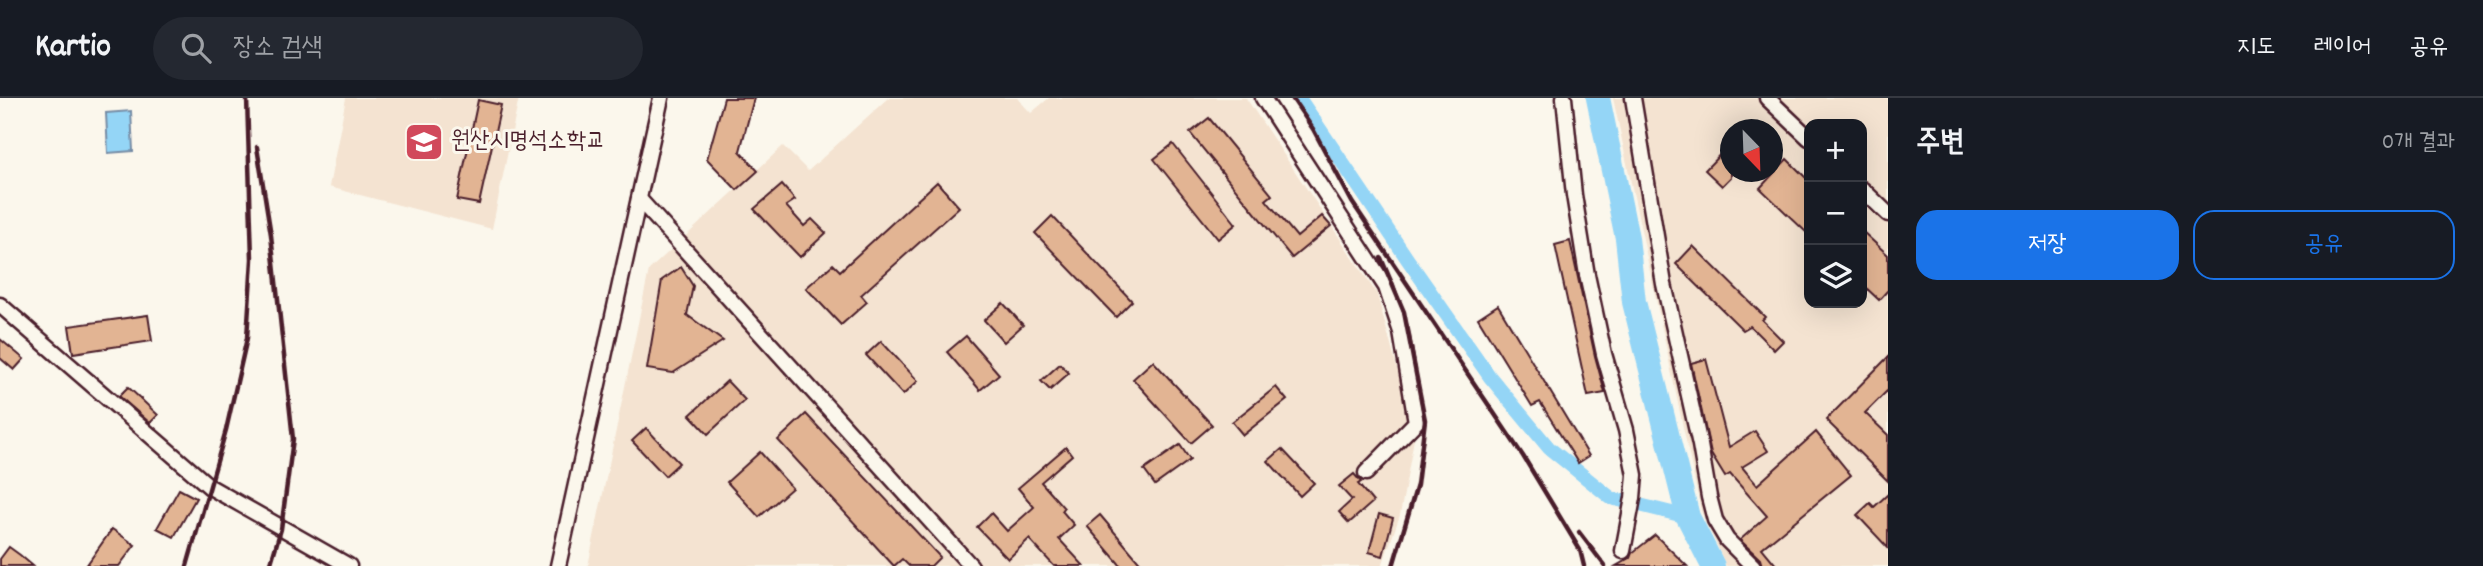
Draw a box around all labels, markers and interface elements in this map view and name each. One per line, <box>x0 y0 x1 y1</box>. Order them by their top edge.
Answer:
search box <box>153 17 643 80</box>
text: Kartio <box>35 25 111 72</box>
icon: search <box>177 29 215 67</box>
text: 장소 검색 <box>233 30 323 67</box>
text: 지도 <box>2237 31 2275 65</box>
text: 레이어 <box>2313 31 2371 65</box>
text: 공유 <box>2409 31 2448 65</box>
north arrow <box>1720 119 1783 182</box>
map controls <box>1804 119 1867 308</box>
button: + <box>1804 119 1867 182</box>
school or university icon: 원산시명석소학교 <box>403 121 445 163</box>
text: 주변 <box>1916 123 1964 166</box>
place label: 원산시명석소학교 <box>451 125 606 159</box>
text: 0개 결과 <box>2382 127 2455 160</box>
button: − <box>1804 182 1867 245</box>
button: 저장 <box>1916 210 2179 280</box>
button: 공유 <box>2193 210 2455 280</box>
button: layers <box>1804 245 1867 308</box>

